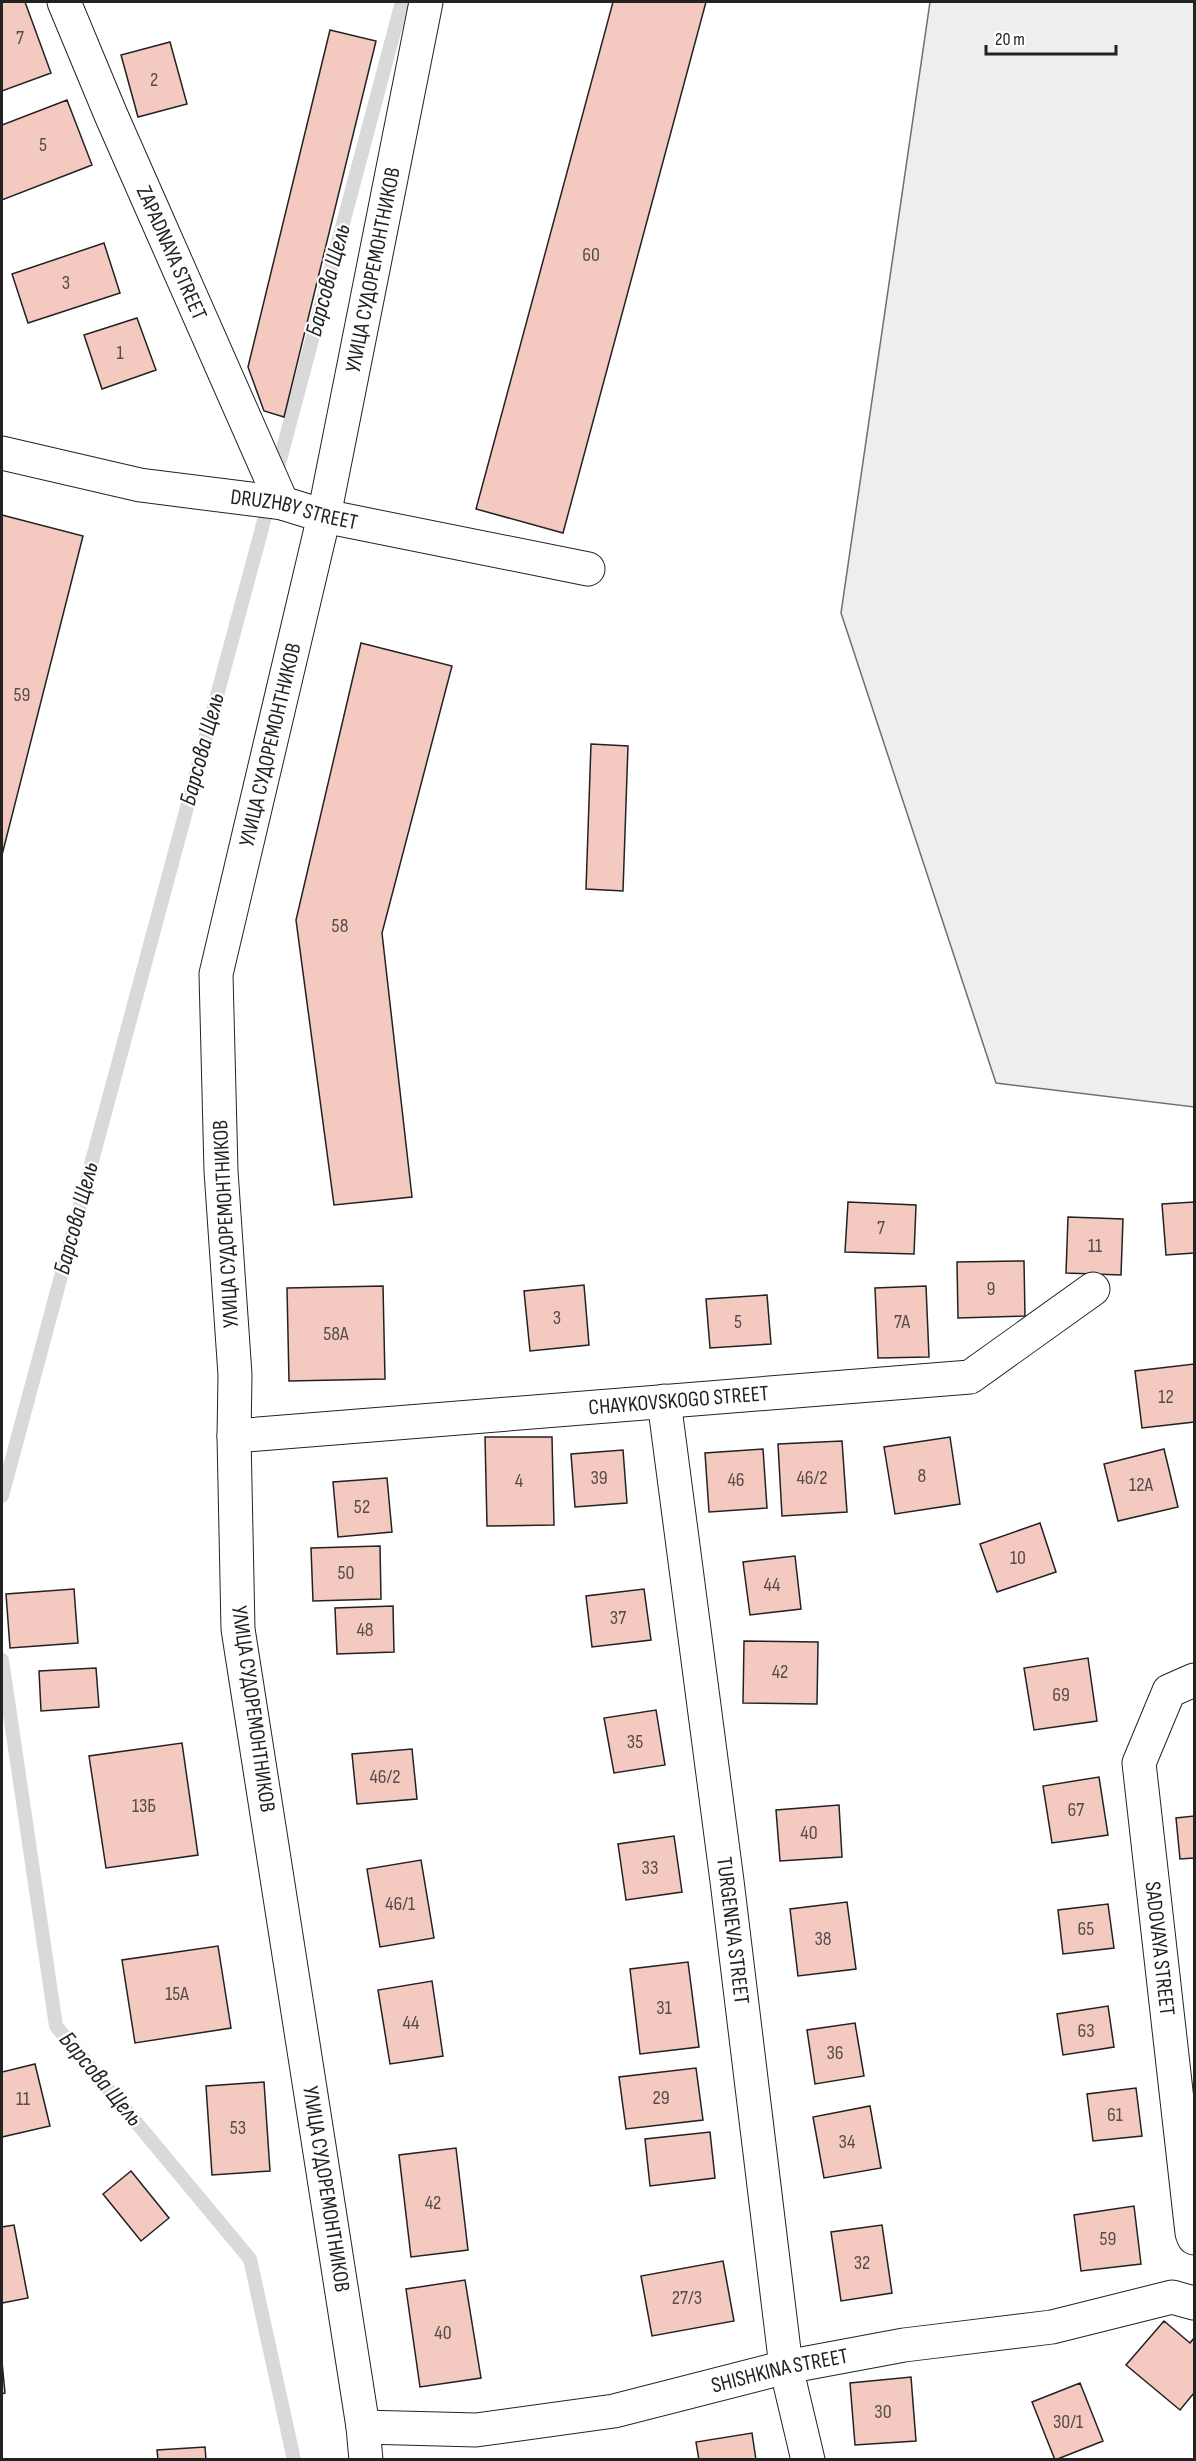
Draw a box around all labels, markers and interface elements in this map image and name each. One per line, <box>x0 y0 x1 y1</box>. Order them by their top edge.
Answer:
scale bar <box>986 18 1116 56</box>
house number: 7 <box>16 26 24 50</box>
text: 20 m <box>995 29 1025 50</box>
house number: 2 <box>150 68 158 92</box>
house number: 5 <box>39 133 47 157</box>
street label: УЛИЦА СУДОРЕМОНТНИКОВ <box>339 165 406 375</box>
street label: ZAPADNAYA STREET <box>130 182 213 324</box>
water label: Барсова Щель <box>299 221 357 339</box>
house number: 60 <box>582 243 600 267</box>
house number: 3 <box>62 271 70 295</box>
house number: 1 <box>117 341 124 365</box>
street label: DRUZHBY STREET <box>229 483 360 536</box>
street label: УЛИЦА СУДОРЕМОНТНИКОВ <box>233 640 307 849</box>
house number: 59 <box>14 683 30 707</box>
water label: Барсова Щель <box>173 690 231 808</box>
house number: 58 <box>332 914 348 938</box>
street label: УЛИЦА СУДОРЕМОНТНИКОВ <box>207 1119 245 1329</box>
water label: Барсова Щель <box>47 1159 105 1277</box>
house number: 7 <box>877 1216 885 1240</box>
house number: 11 <box>1088 1234 1102 1258</box>
house number: 9 <box>987 1277 995 1301</box>
house number: 3 <box>553 1306 561 1330</box>
house number: 5 <box>734 1310 742 1334</box>
house number: 7А <box>894 1310 911 1334</box>
house number: 58А <box>323 1322 349 1346</box>
street label: CHAYKOVSKOGO STREET <box>587 1380 770 1421</box>
house number: 12 <box>1158 1385 1174 1409</box>
house number: 8 <box>918 1464 926 1488</box>
house number: 39 <box>590 1466 608 1490</box>
house number: 46/2 <box>796 1466 828 1490</box>
house number: 46 <box>727 1468 745 1492</box>
house number: 4 <box>515 1469 523 1493</box>
house number: 12А <box>1129 1473 1153 1497</box>
house number: 52 <box>354 1495 370 1519</box>
house number: 10 <box>1010 1546 1026 1570</box>
house number: 50 <box>338 1561 354 1585</box>
house number: 44 <box>764 1573 780 1597</box>
street label: УЛИЦА СУДОРЕМОНТНИКОВ <box>225 1604 281 1814</box>
house number: 37 <box>610 1606 626 1630</box>
house number: 48 <box>356 1618 374 1642</box>
house number: 42 <box>772 1660 788 1684</box>
house number: 69 <box>1052 1683 1070 1707</box>
house number: 35 <box>627 1730 643 1754</box>
house number: 46/2 <box>369 1765 401 1789</box>
house number: 13Б <box>132 1794 156 1818</box>
house number: 67 <box>1068 1798 1084 1822</box>
house number: 40 <box>800 1821 818 1845</box>
street label: TURGENEVA STREET <box>710 1855 755 2006</box>
house number: 33 <box>642 1856 658 1880</box>
street label: SADOVAYA STREET <box>1139 1880 1181 2017</box>
house number: 46/1 <box>385 1892 415 1916</box>
house number: 65 <box>1078 1917 1094 1941</box>
house number: 38 <box>814 1927 832 1951</box>
house number: 15А <box>165 1982 189 2006</box>
house number: 31 <box>656 1996 672 2020</box>
house number: 44 <box>403 2011 419 2035</box>
house number: 63 <box>1077 2019 1095 2043</box>
water label: Барсова Щель <box>53 2026 149 2132</box>
house number: 36 <box>826 2041 844 2065</box>
street label: УЛИЦА СУДОРЕМОНТНИКОВ <box>296 2084 356 2294</box>
house number: 29 <box>652 2086 670 2110</box>
house number: 11 <box>16 2087 30 2111</box>
house number: 61 <box>1107 2103 1123 2127</box>
house number: 53 <box>230 2116 246 2140</box>
house number: 34 <box>839 2130 855 2154</box>
house number: 42 <box>425 2191 441 2215</box>
house number: 59 <box>1100 2227 1116 2251</box>
house number: 32 <box>854 2251 870 2275</box>
house number: 27/3 <box>672 2286 702 2310</box>
house number: 40 <box>434 2321 452 2345</box>
street label: SHISHKINA STREET <box>708 2342 850 2399</box>
house number: 30 <box>874 2400 892 2424</box>
house number: 30/1 <box>1053 2410 1083 2434</box>

